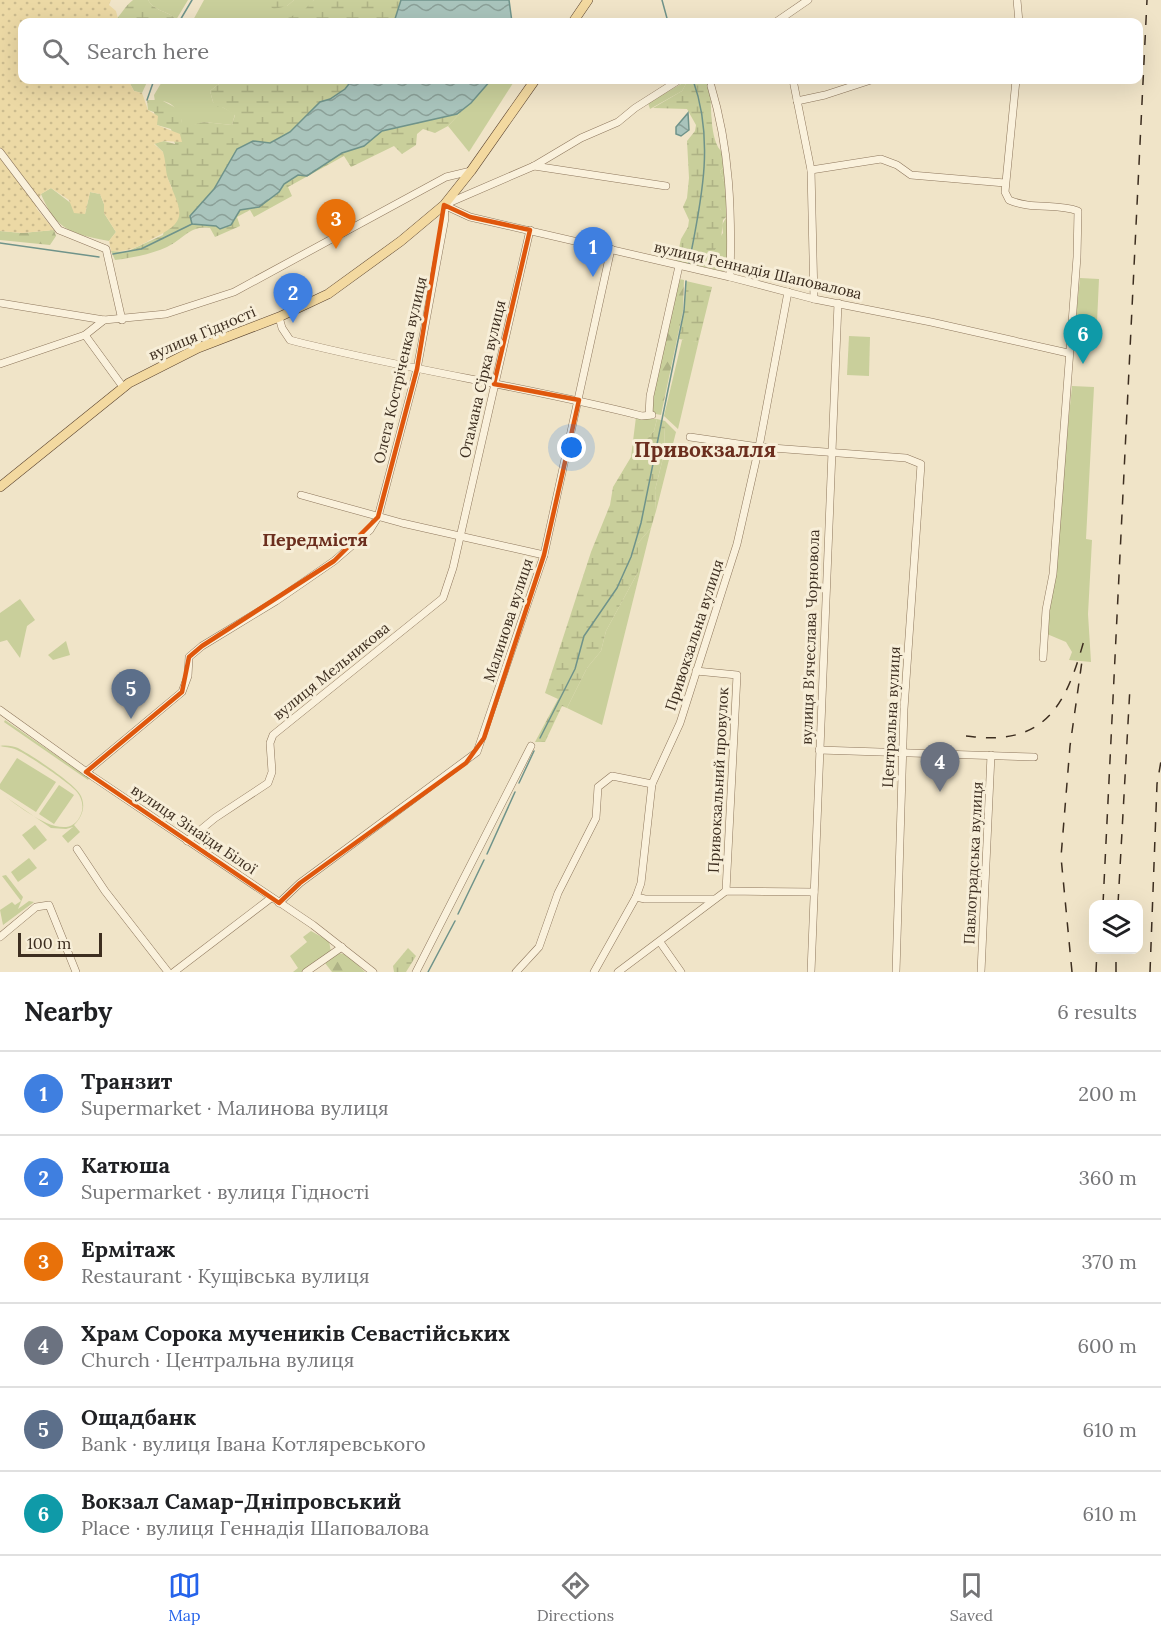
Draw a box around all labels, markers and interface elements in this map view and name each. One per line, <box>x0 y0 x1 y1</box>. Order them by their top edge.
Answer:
search box <box>18 18 1143 84</box>
icon: search <box>39 35 72 68</box>
text: Search here <box>87 37 209 65</box>
pin: 3 <box>316 200 356 249</box>
pin: 1 <box>574 228 612 277</box>
street label: вулиця Геннадія Шаповалова <box>652 237 864 303</box>
pin: 2 <box>274 274 312 323</box>
street label: Олега Костріченка вулиця <box>369 275 431 465</box>
street label: Отамана Сірка вулиця <box>455 298 509 460</box>
street label: вулиця Гідності <box>146 302 258 364</box>
pin: 6 <box>1064 314 1102 364</box>
your location <box>557 433 586 462</box>
district label: Привокзалля <box>634 436 776 463</box>
district label: Передмістя <box>262 528 368 551</box>
street label: вулиця В'ячеслава Чорновола <box>797 529 823 745</box>
street label: Малинова вулиця <box>479 556 537 684</box>
street label: Привокзальна вулиця <box>661 557 727 713</box>
street label: вулиця Мельникова <box>269 618 393 724</box>
street label: Центральна вулиця <box>878 646 904 788</box>
pin: 5 <box>112 670 150 719</box>
street label: Привокзальний провулок <box>704 687 732 873</box>
pin: 4 <box>920 742 960 792</box>
street label: вулиця Зінаїди Білої <box>127 780 261 879</box>
street label: Павлоградська вулиця <box>959 781 987 945</box>
map controls <box>1089 900 1143 954</box>
button: layers <box>1089 900 1143 954</box>
scale bar <box>18 930 102 958</box>
text: 100 m <box>27 933 71 953</box>
text: Nearby <box>24 995 112 1028</box>
text: 6 results <box>1057 999 1137 1024</box>
text: Транзит <box>81 1067 172 1095</box>
text: 1 <box>39 1081 48 1106</box>
text: 200 m <box>1078 1081 1137 1106</box>
text: Supermarket · Малинова вулиця <box>81 1095 389 1120</box>
text: Катюша <box>81 1151 170 1179</box>
text: 2 <box>38 1165 49 1190</box>
text: 360 m <box>1079 1165 1137 1190</box>
text: Supermarket · вулиця Гідності <box>81 1179 369 1204</box>
text: Ермітаж <box>81 1235 175 1263</box>
text: 3 <box>38 1249 49 1274</box>
text: 370 m <box>1082 1249 1137 1274</box>
text: Restaurant · Кущівська вулиця <box>81 1263 370 1288</box>
text: Храм Сорока мучеників Севастійських <box>81 1319 510 1347</box>
text: 4 <box>38 1333 49 1358</box>
text: 600 m <box>1077 1333 1137 1358</box>
text: Church · Центральна вулиця <box>81 1347 355 1372</box>
text: Ощадбанк <box>81 1403 196 1431</box>
text: 5 <box>38 1417 49 1442</box>
text: 610 m <box>1083 1417 1137 1442</box>
text: Bank · вулиця Івана Котляревського <box>81 1431 426 1456</box>
text: Вокзал Самар-Дніпровський <box>81 1487 401 1515</box>
text: 6 <box>38 1501 49 1526</box>
text: 610 m <box>1083 1501 1137 1526</box>
text: Place · вулиця Геннадія Шаповалова <box>81 1515 429 1540</box>
tab: Map <box>168 1569 201 1625</box>
tab: Directions <box>537 1569 614 1625</box>
tab: Saved <box>950 1569 993 1625</box>

